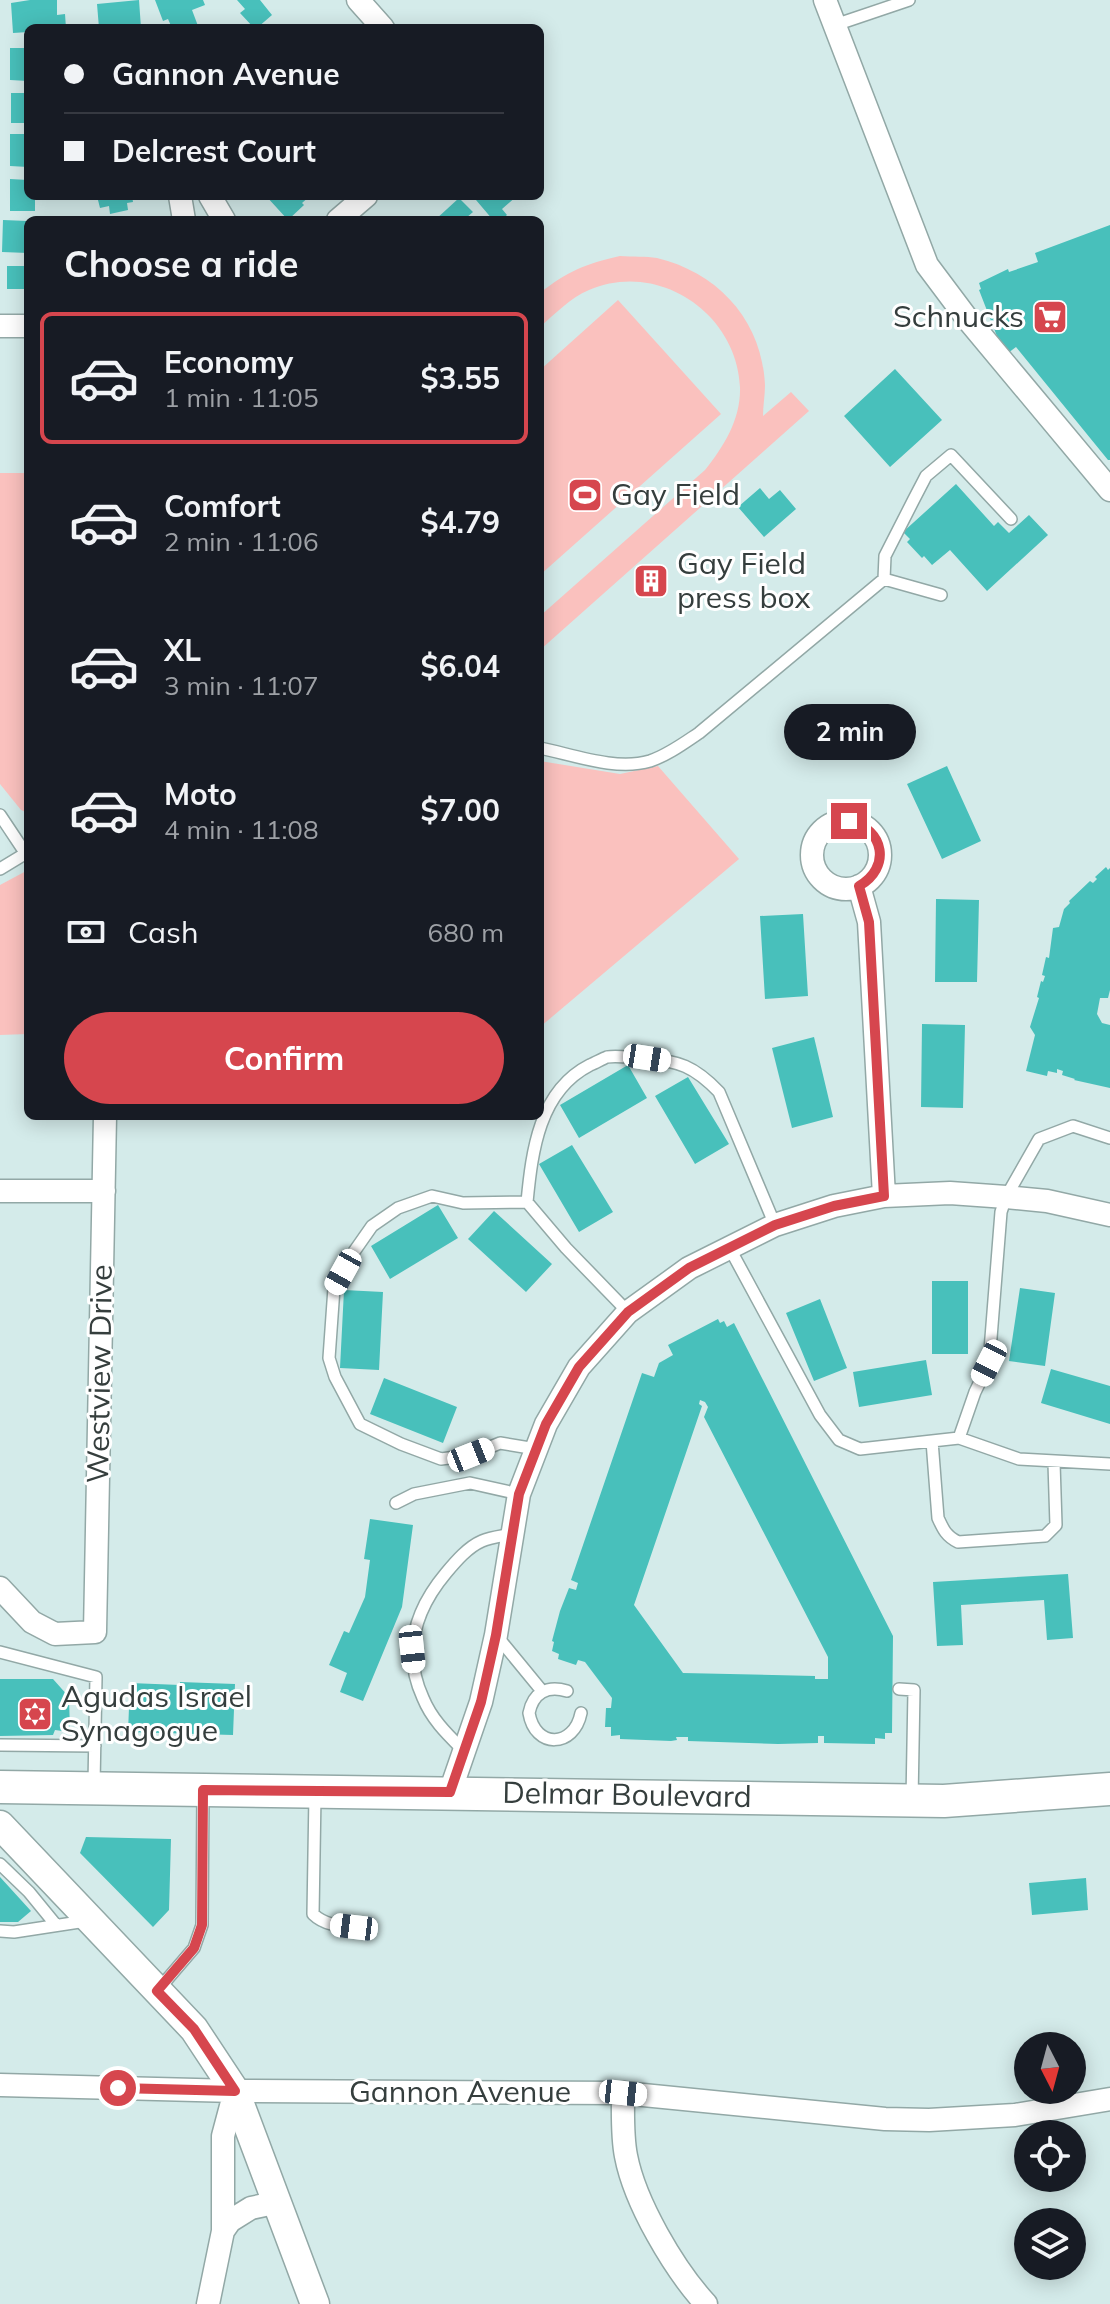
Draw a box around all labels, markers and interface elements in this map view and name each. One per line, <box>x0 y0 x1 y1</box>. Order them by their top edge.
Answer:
text: Gannon Avenue <box>112 55 340 93</box>
text: Delcrest Court <box>112 132 316 170</box>
text: Choose a ride <box>64 241 298 286</box>
place label: Schnucks <box>893 297 1024 335</box>
supermarket icon: Schnucks <box>1031 298 1069 336</box>
icon: car <box>68 342 140 414</box>
text: Economy <box>164 343 293 381</box>
text: $3.55 <box>421 359 500 397</box>
text: 1 min · 11:05 <box>164 381 319 414</box>
place label: Gay Field <box>611 475 740 513</box>
sports icon: Gay Field <box>566 476 604 514</box>
icon: car <box>68 486 140 558</box>
text: Comfort <box>164 487 281 525</box>
text: $4.79 <box>421 503 500 541</box>
text: 2 min · 11:06 <box>164 525 319 558</box>
place label: Gay Field press box <box>677 544 810 616</box>
building icon: Gay Field press box <box>632 562 670 600</box>
icon: car <box>68 630 140 702</box>
text: XL <box>164 631 201 669</box>
text: $6.04 <box>421 647 500 685</box>
text: 3 min · 11:07 <box>164 669 319 702</box>
callout: 2 min <box>783 705 915 761</box>
text: 2 min <box>816 715 884 748</box>
icon: car <box>68 774 140 846</box>
text: Moto <box>164 775 237 813</box>
text: $7.00 <box>421 791 500 829</box>
route end <box>831 803 867 839</box>
text: 4 min · 11:08 <box>164 813 319 846</box>
icon: cash <box>64 910 108 954</box>
text: Cash <box>128 913 199 951</box>
text: 680 m <box>428 916 504 949</box>
button: Confirm <box>64 1012 504 1104</box>
car <box>621 1042 673 1074</box>
car <box>321 1245 365 1299</box>
street label: Westview Drive <box>78 1264 120 1484</box>
car <box>967 1336 1011 1390</box>
car <box>444 1435 498 1475</box>
car <box>398 1624 426 1674</box>
place label: Agudas Israel Synagogue <box>61 1677 252 1749</box>
synagogue icon: Agudas Israel Synagogue <box>16 1695 54 1733</box>
street label: Delmar Boulevard <box>502 1773 752 1815</box>
car <box>329 1912 379 1942</box>
north arrow <box>1014 2032 1086 2104</box>
map controls <box>1014 2032 1086 2280</box>
route start <box>100 2070 136 2106</box>
street label: Gannon Avenue <box>349 2072 571 2110</box>
car <box>598 2079 648 2107</box>
button: locate <box>1014 2120 1086 2192</box>
button: layers <box>1014 2208 1086 2280</box>

